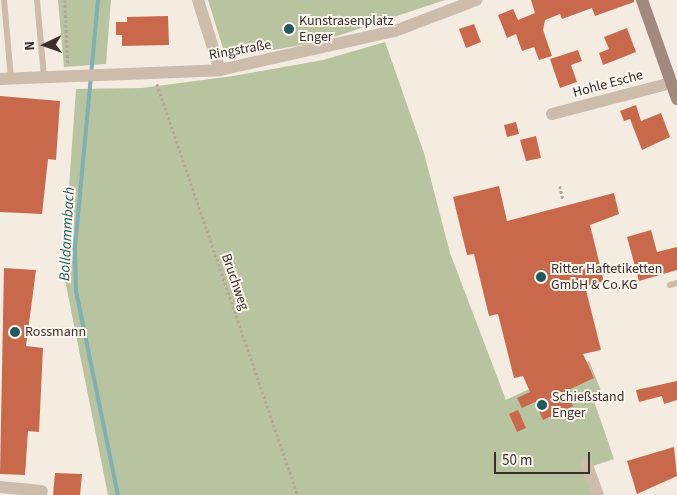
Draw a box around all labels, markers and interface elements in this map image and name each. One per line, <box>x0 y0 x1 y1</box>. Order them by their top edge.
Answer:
place label: Kunstrasenplatz Enger <box>299 13 393 46</box>
north arrow <box>20 20 70 70</box>
marker: Kunstrasenplatz Enger <box>283 23 295 35</box>
street label: Ringstraße <box>208 36 272 64</box>
text: N <box>20 41 40 51</box>
street label: Hohle Esche <box>571 67 645 101</box>
water label: Bolldammbach <box>56 187 78 281</box>
street label: Bruchweg <box>218 252 252 312</box>
place label: Ritter Haftetiketten GmbH & Co.KG <box>551 261 662 294</box>
marker: Ritter Haftetiketten GmbH & Co.KG <box>535 271 547 283</box>
place label: Rossmann <box>25 324 86 340</box>
marker: Rossmann <box>9 326 21 338</box>
place label: Schießstand Enger <box>552 389 624 422</box>
marker: Schießstand Enger <box>536 399 548 411</box>
scale bar <box>497 442 593 474</box>
text: 50 m <box>502 450 532 471</box>

